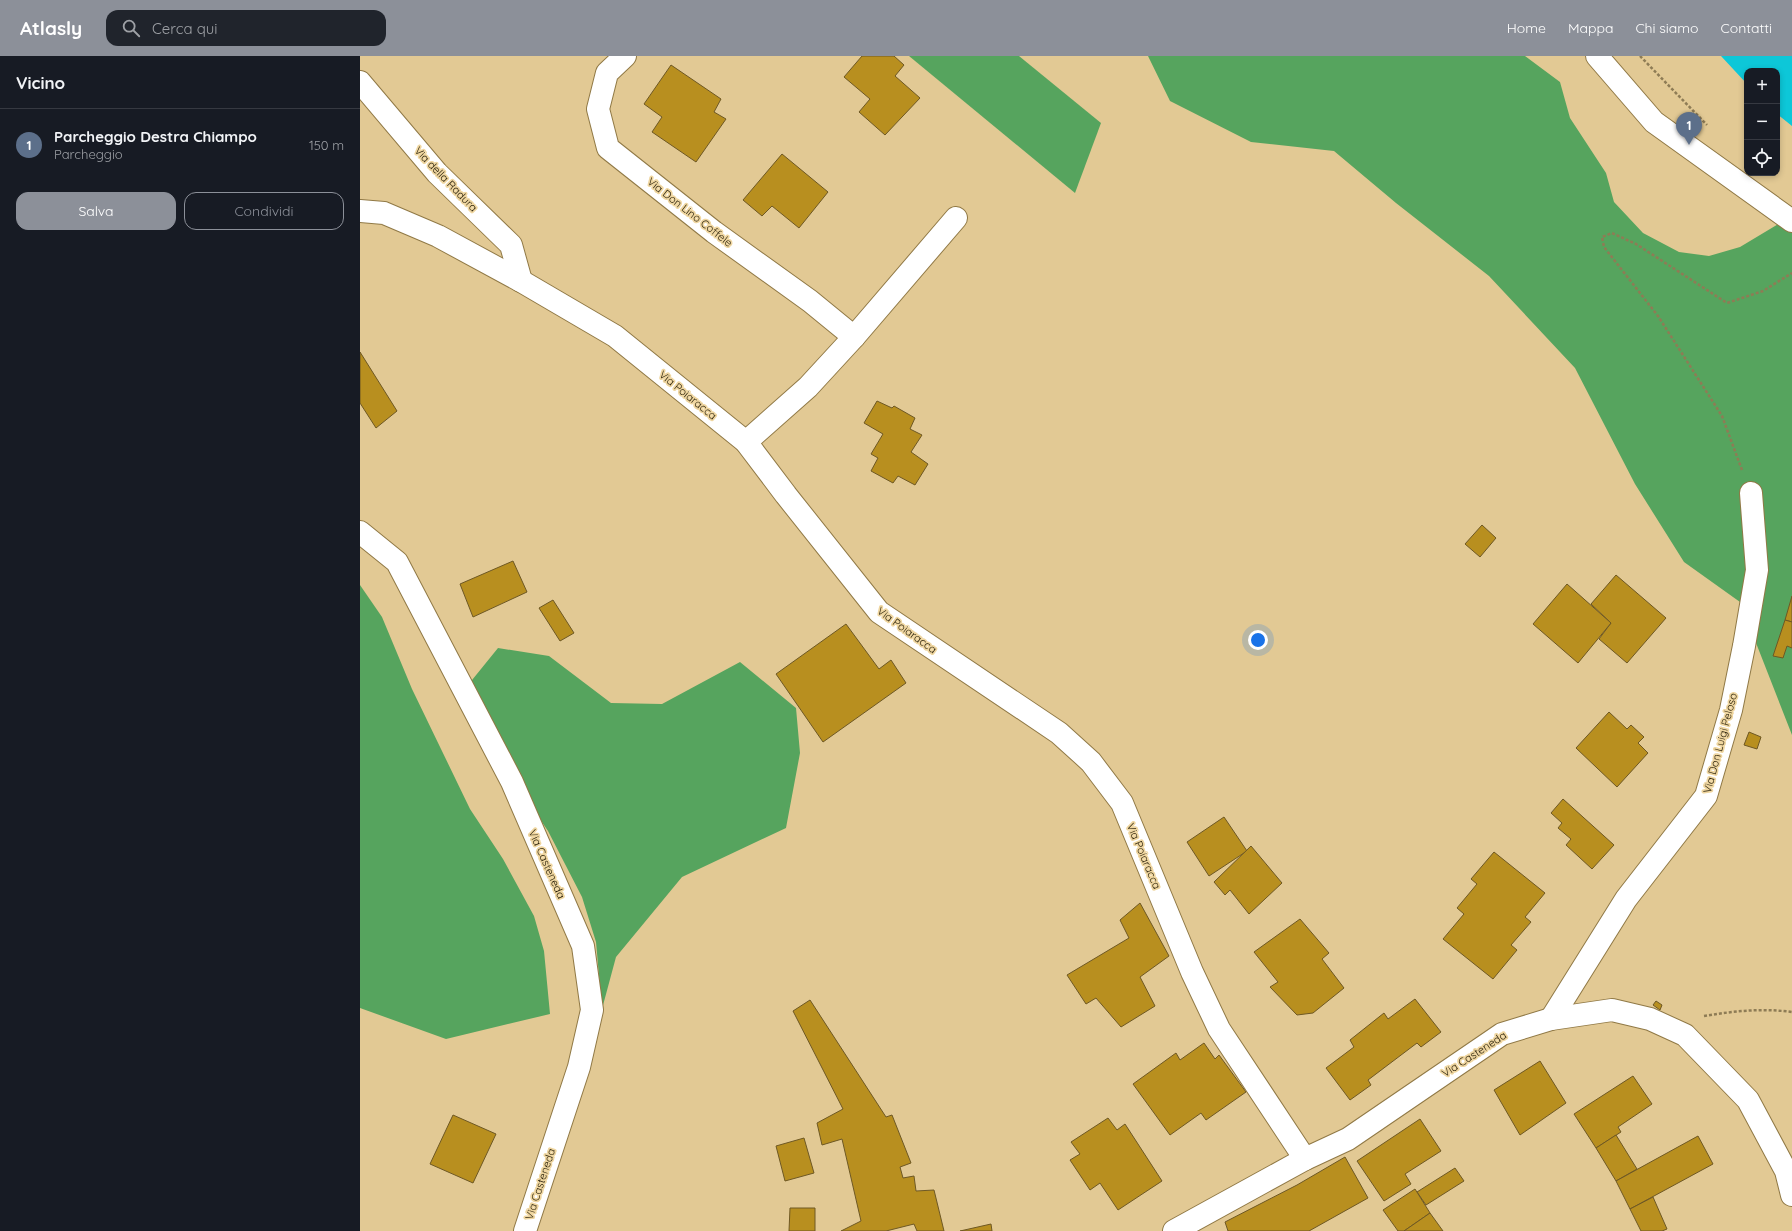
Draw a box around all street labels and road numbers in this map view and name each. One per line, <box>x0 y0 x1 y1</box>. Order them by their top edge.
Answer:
street label: Via della Radura <box>411 144 481 214</box>
street label: Via Don Lino Coffele <box>645 174 735 250</box>
street label: Via Poiaracca <box>656 367 720 423</box>
street label: Via Poiaracca <box>874 604 940 656</box>
street label: Via Don Luigi Peloso <box>1700 691 1740 795</box>
street label: Via Poiaracca <box>1124 821 1164 891</box>
street label: Via Casteneda <box>526 827 568 901</box>
street label: Via Casteneda <box>1439 1028 1509 1080</box>
street label: Via Casteneda <box>522 1147 558 1221</box>

